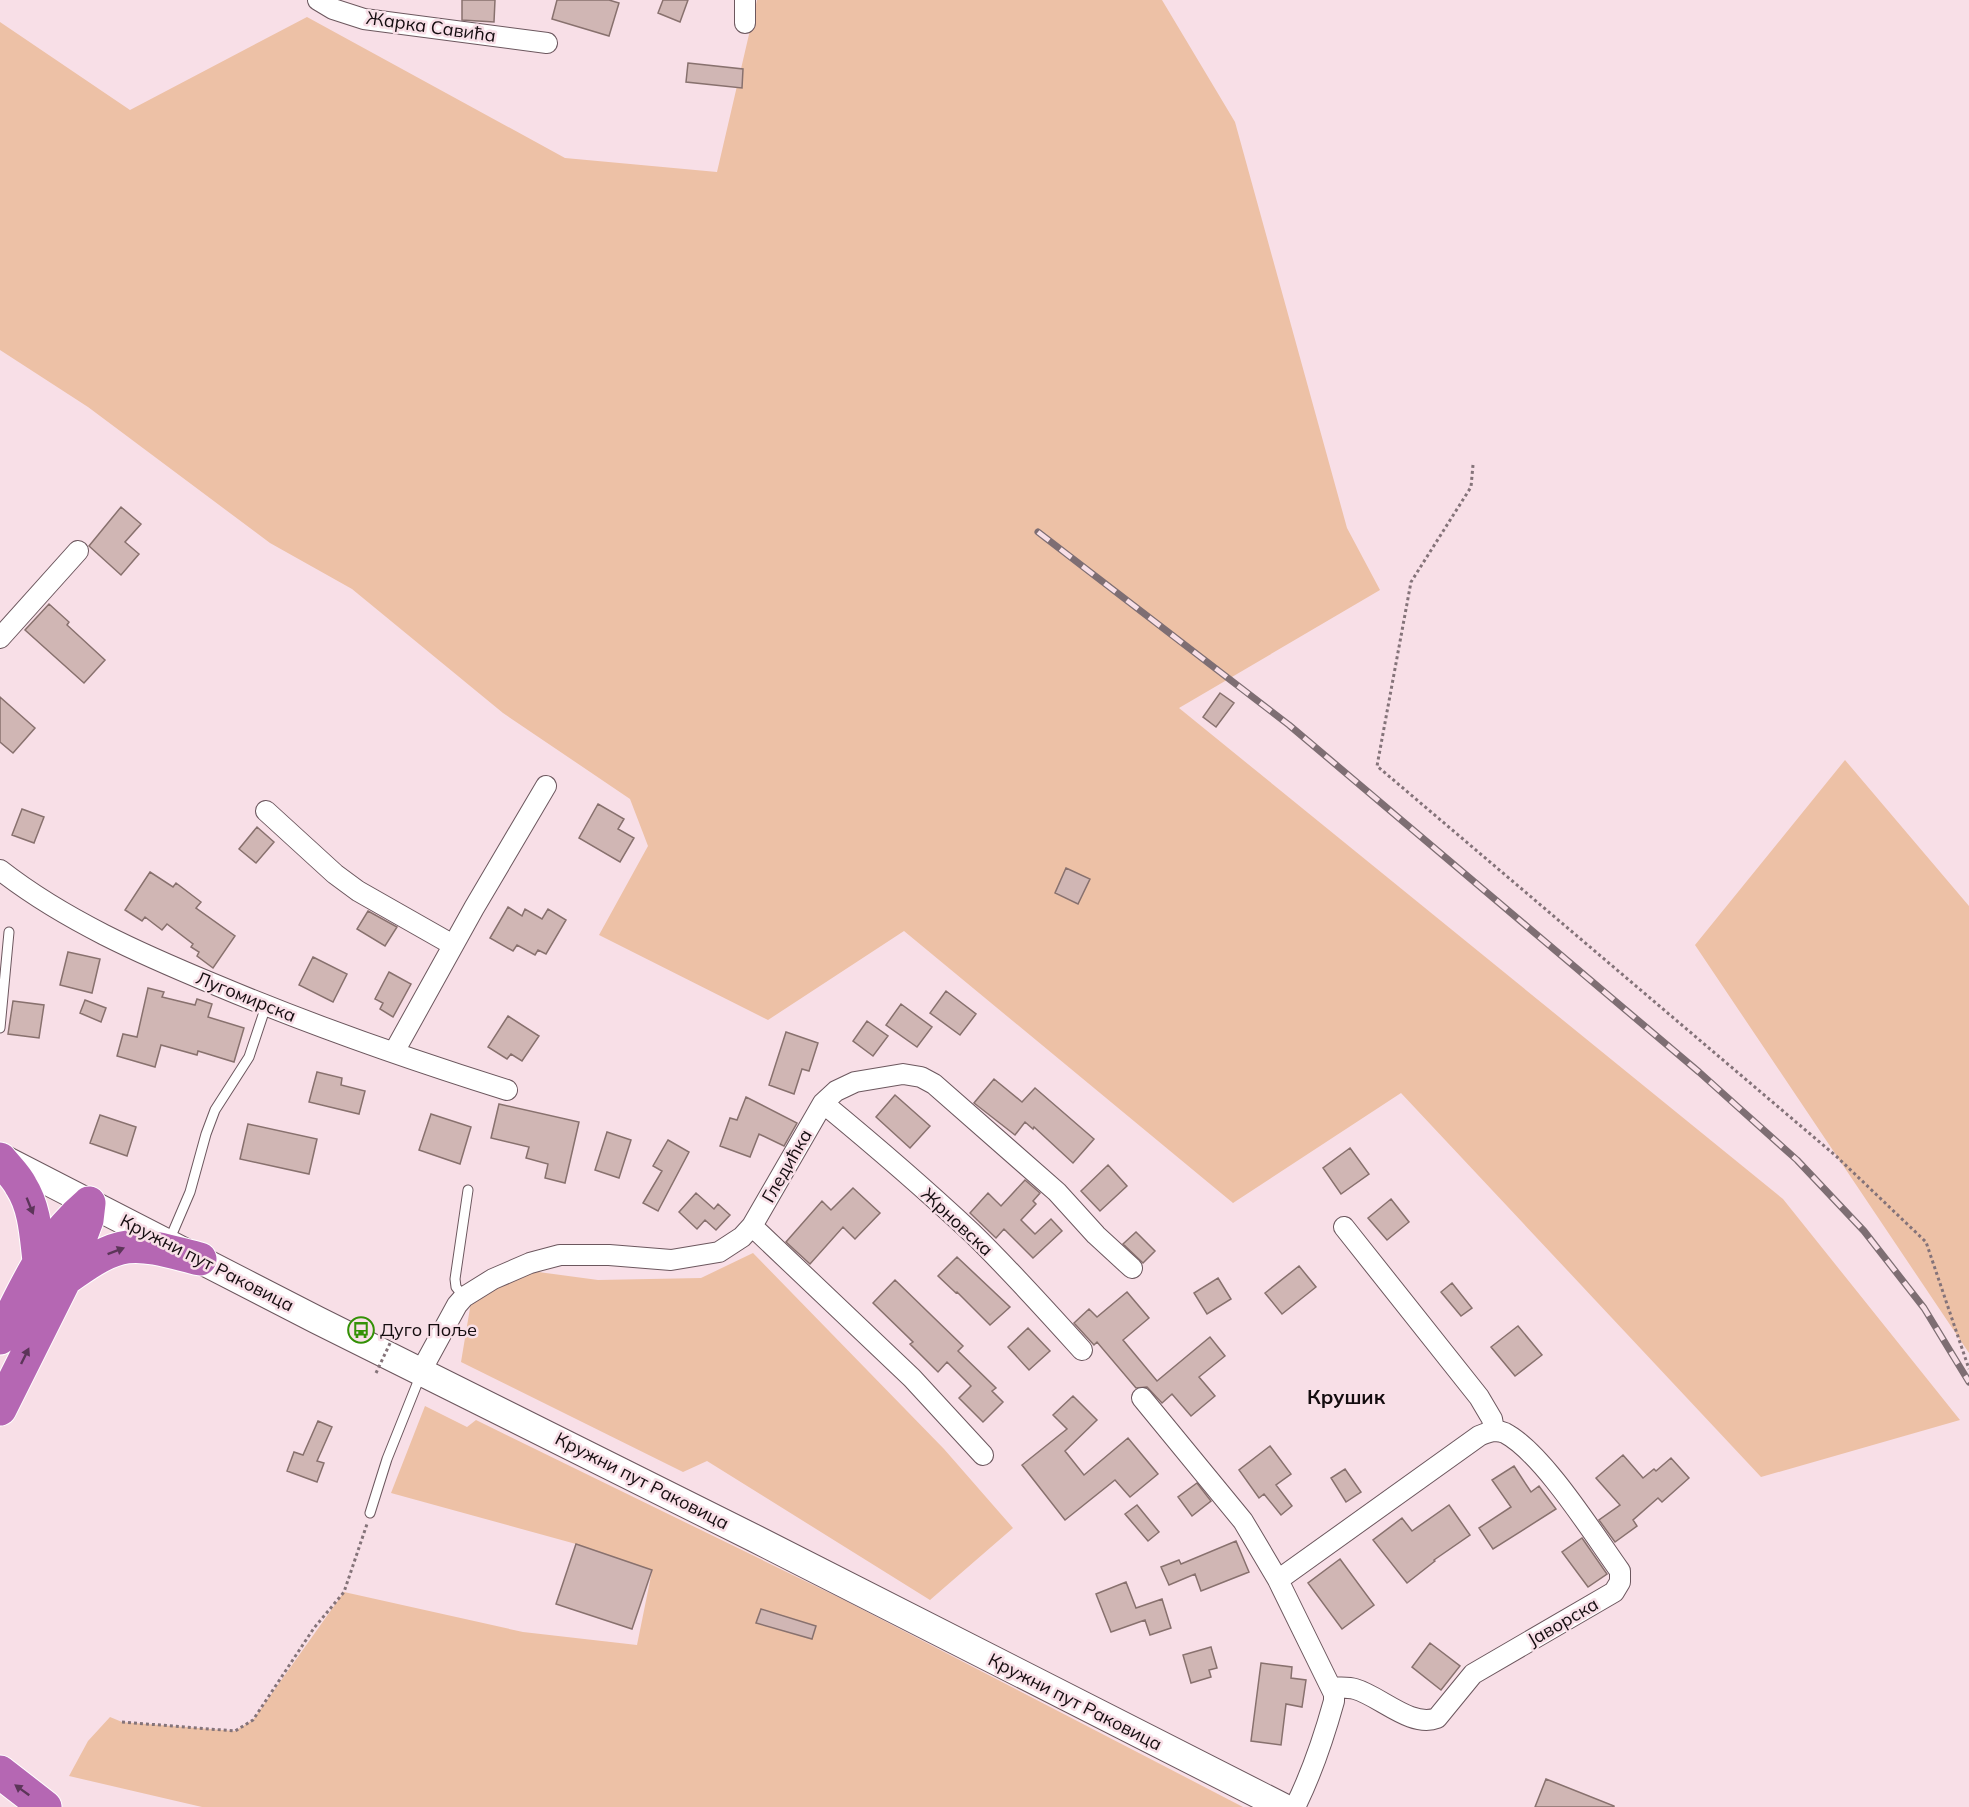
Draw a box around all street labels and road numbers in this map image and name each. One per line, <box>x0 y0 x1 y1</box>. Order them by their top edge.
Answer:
street label: Жарка Савића <box>365 6 497 47</box>
street label: Лугомирска <box>193 966 299 1027</box>
street label: Гледићка <box>756 1125 817 1207</box>
street label: Жрновска <box>917 1183 998 1261</box>
street label: Кружни пут Раковица <box>117 1209 298 1316</box>
street label: Кружни пут Раковица <box>552 1427 733 1534</box>
street label: Јаворска <box>1523 1592 1602 1651</box>
street label: Кружни пут Раковица <box>985 1648 1166 1755</box>

